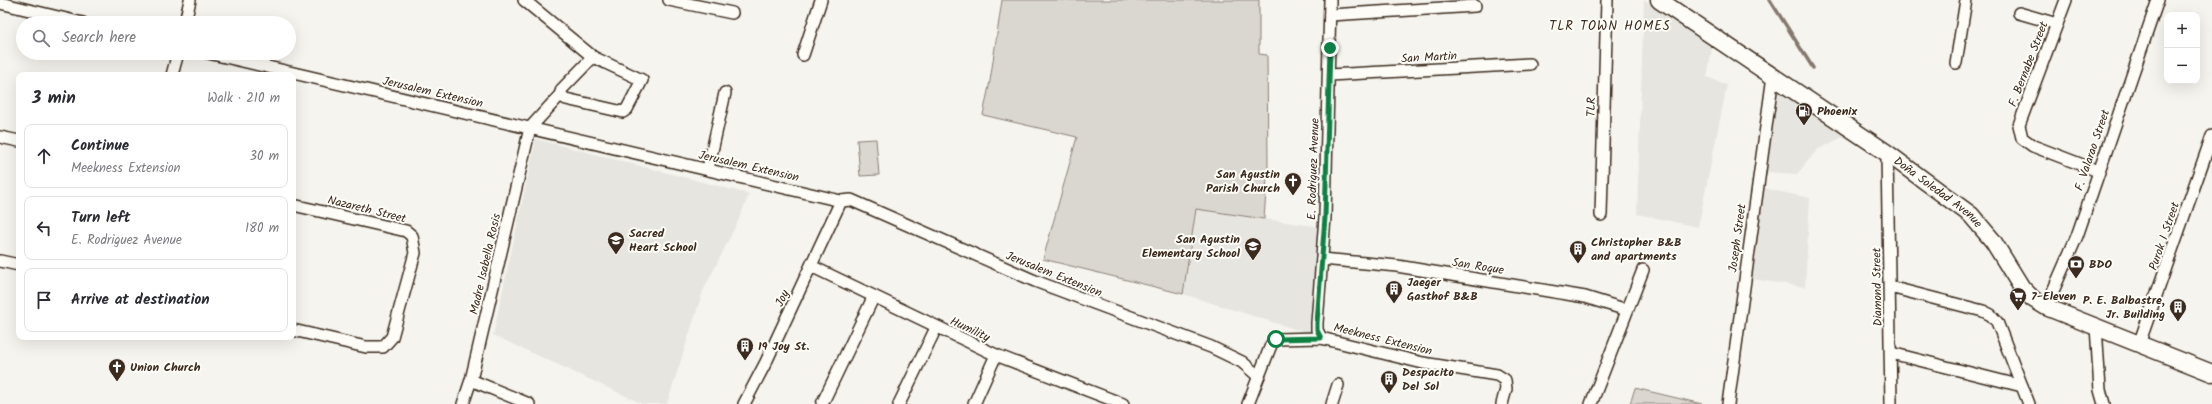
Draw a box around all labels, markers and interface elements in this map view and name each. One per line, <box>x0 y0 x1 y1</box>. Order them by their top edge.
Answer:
map controls <box>2164 12 2200 84</box>
button: + <box>2164 12 2200 48</box>
search box <box>16 16 296 60</box>
district label: TLR TOWN HOMES <box>1549 16 1671 37</box>
street label: F. Bernabe Street <box>2003 18 2054 110</box>
text: Search here <box>62 26 136 50</box>
icon: search <box>30 27 52 49</box>
route end <box>1321 39 1339 57</box>
street label: San Martin <box>1400 47 1458 68</box>
button: − <box>2164 48 2200 84</box>
street label: Jerusalem Extension <box>381 72 485 113</box>
text: 3 min <box>32 85 76 112</box>
text: Walk · 210 m <box>207 88 280 109</box>
street label: TLR <box>1582 97 1601 117</box>
fuel station icon: Phoenix <box>1794 101 1814 126</box>
place label: Phoenix <box>1817 102 1857 121</box>
street label: F. Valarao Street <box>2070 107 2115 193</box>
street label: E. Rodriguez Avenue <box>1302 117 1325 220</box>
text: Continue <box>71 134 129 158</box>
icon: ahead <box>33 145 55 167</box>
text: 30 m <box>250 146 279 167</box>
street label: Jerusalem Extension <box>697 146 801 187</box>
street label: Doña Soledad Avenue <box>1889 152 1987 233</box>
text: Meekness Extension <box>71 158 181 179</box>
place label: San Agustin Parish Church <box>1206 165 1280 198</box>
church icon: San Agustin Parish Church <box>1283 171 1303 196</box>
street label: Nazareth Street <box>326 191 409 229</box>
street label: Purok 1 Street <box>2144 199 2185 273</box>
street label: Joseph Street <box>1723 202 1752 274</box>
text: Turn left <box>71 206 131 230</box>
street label: Madre Isabella Rosis <box>465 212 506 317</box>
icon: left <box>33 217 55 239</box>
text: 180 m <box>245 218 279 239</box>
place label: Sacred Heart School <box>629 224 697 257</box>
text: E. Rodriguez Avenue <box>71 230 182 251</box>
school or university icon: Sacred Heart School <box>606 230 626 255</box>
place label: San Agustin Elementary School <box>1142 230 1241 263</box>
place label: Christopher B&B and apartments <box>1591 233 1682 266</box>
school or university icon: San Agustin Elementary School <box>1243 236 1263 261</box>
building icon: Christopher B&B and apartments <box>1568 239 1588 264</box>
street label: Jerusalem Extension <box>1003 246 1105 302</box>
street label: Diamond Street <box>1867 247 1888 327</box>
street label: San Roque <box>1451 253 1506 280</box>
bank icon: BDO <box>2066 254 2086 279</box>
place label: BDO <box>2089 255 2112 274</box>
place label: Jaeger Gasthof B&B <box>1407 273 1478 306</box>
building icon: Jaeger Gasthof B&B <box>1384 279 1404 304</box>
street label: Joy <box>770 286 795 310</box>
supermarket icon: 7-Eleven <box>2008 286 2028 311</box>
place label: 7-Eleven <box>2031 287 2077 306</box>
text: Arrive at destination <box>71 288 210 312</box>
icon: arrive <box>33 289 55 311</box>
place label: P. E. Balbastre, Jr. Building <box>2083 291 2165 324</box>
building icon: P. E. Balbastre, Jr. Building <box>2168 297 2188 322</box>
street label: Humility <box>947 312 993 347</box>
street label: Meekness Extension <box>1332 318 1434 361</box>
route start <box>1267 330 1285 348</box>
building icon: 19 Joy St. <box>735 336 755 361</box>
place label: 19 Joy St. <box>758 337 810 356</box>
church icon: Union Church <box>107 357 127 382</box>
place label: Union Church <box>130 358 201 377</box>
place label: Despacito Del Sol <box>1402 363 1454 396</box>
building icon: Despacito Del Sol <box>1379 369 1399 394</box>

